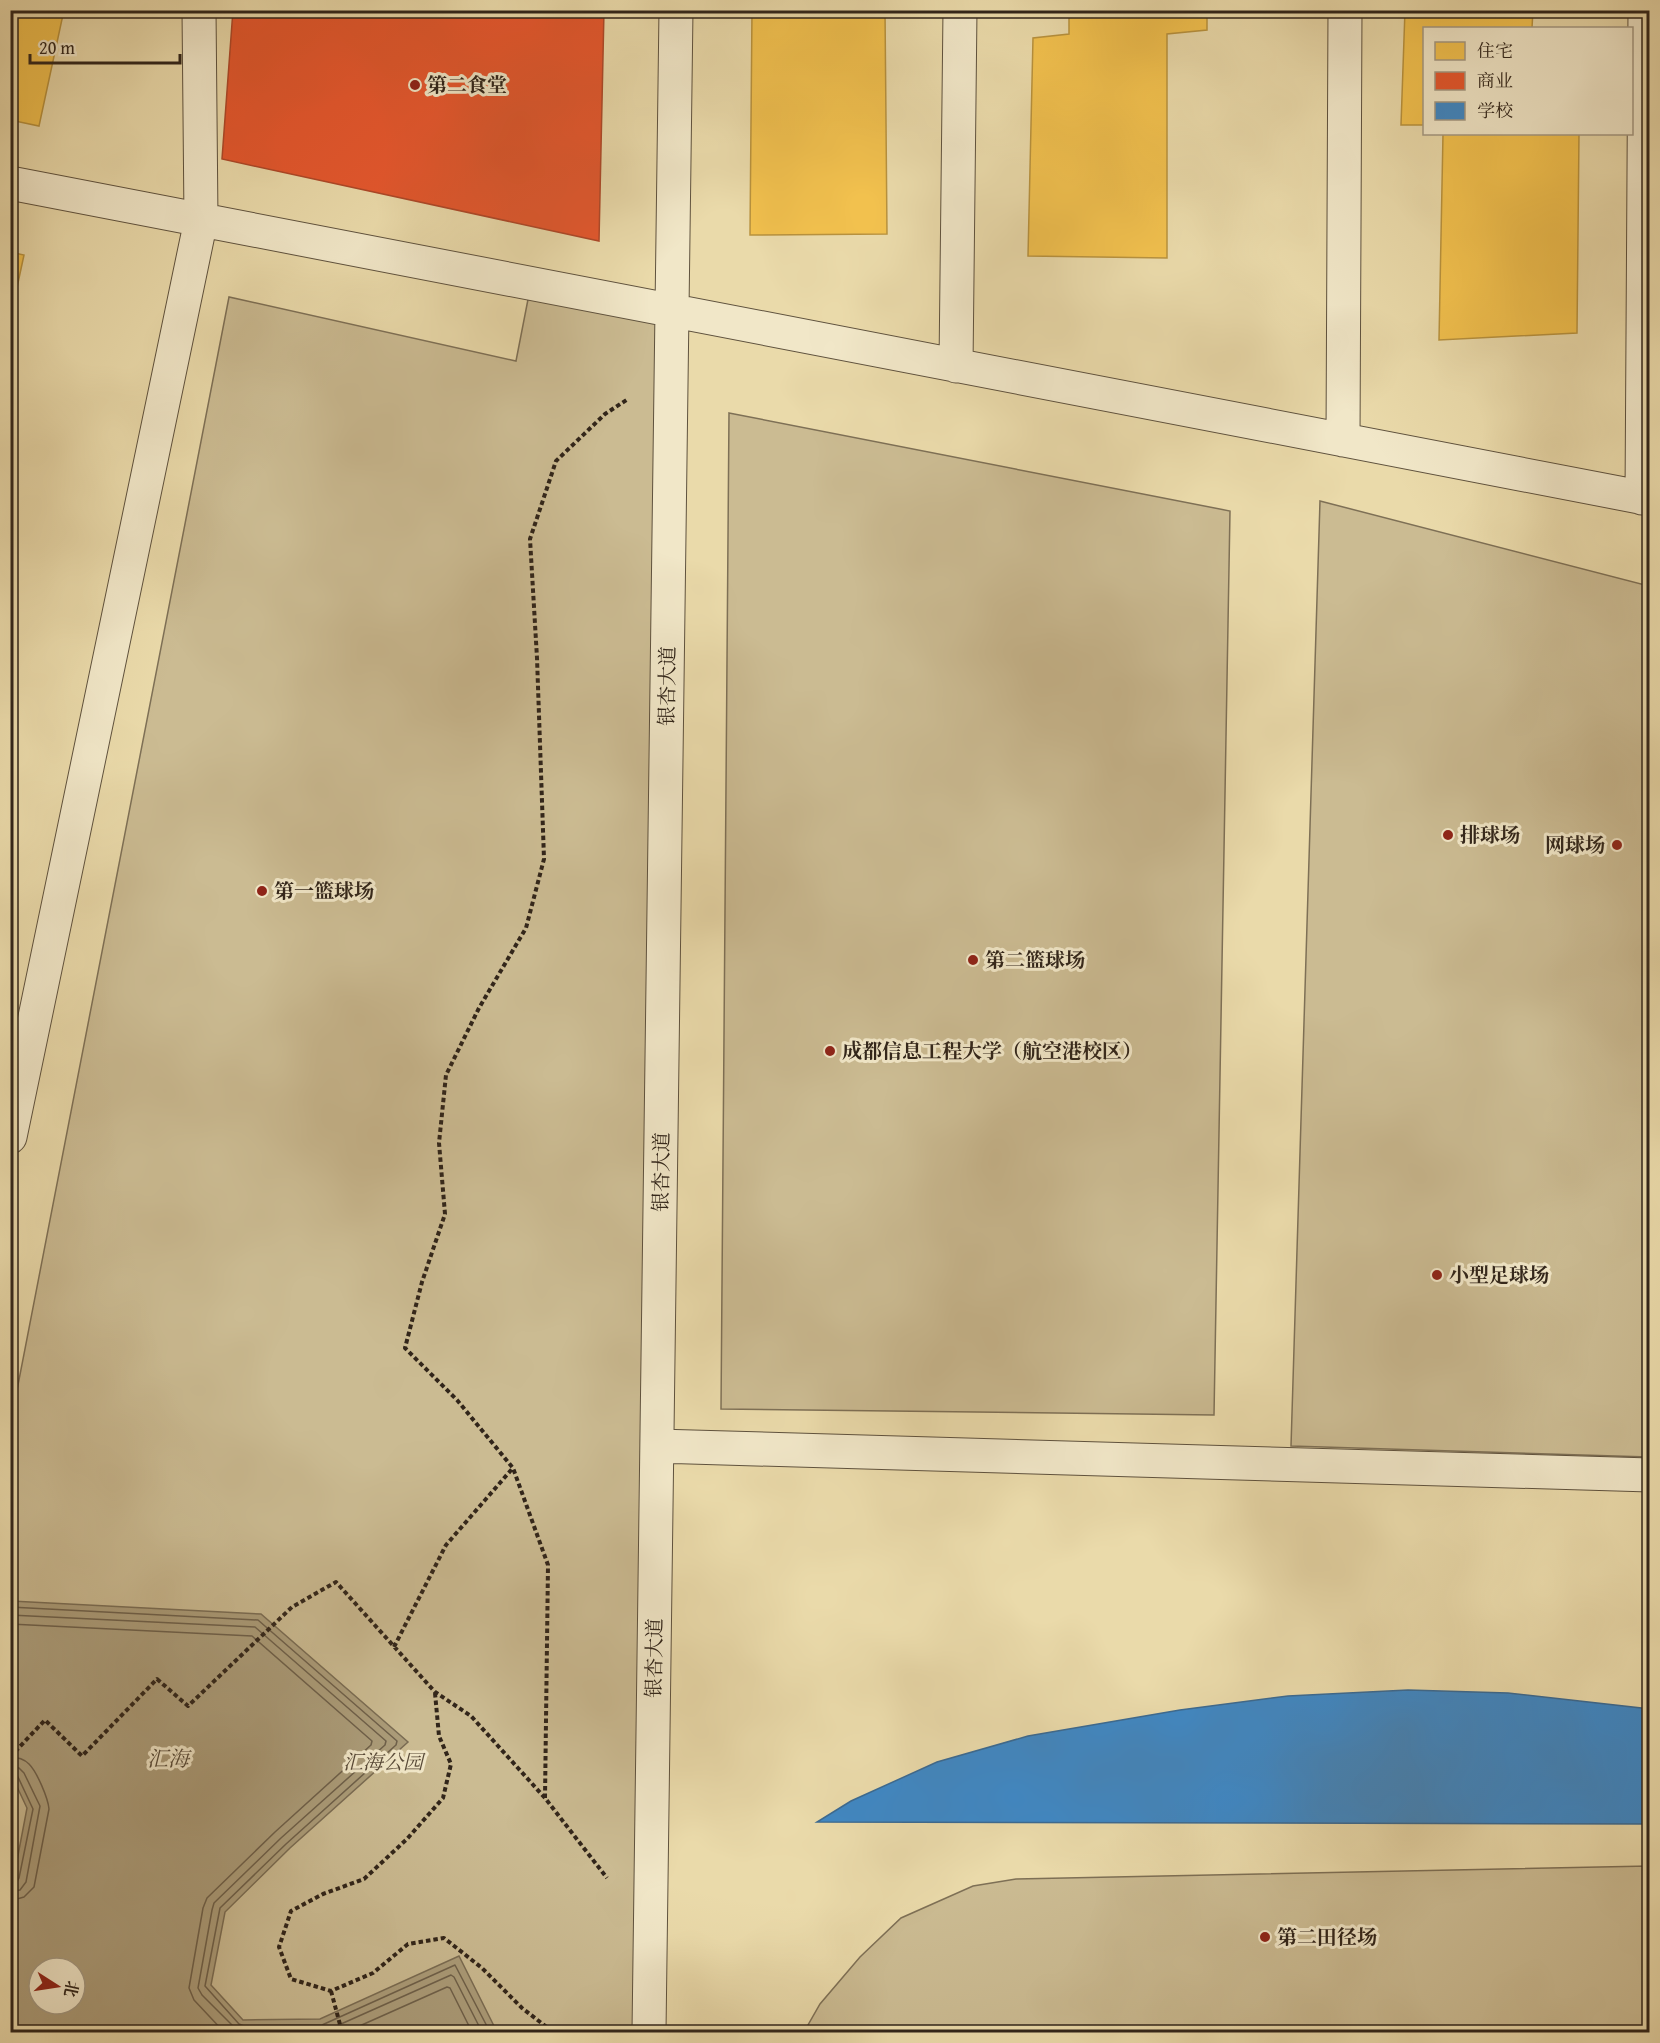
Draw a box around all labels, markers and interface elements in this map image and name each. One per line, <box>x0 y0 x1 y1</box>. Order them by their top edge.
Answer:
scale bar <box>30 27 180 65</box>
legend <box>1423 27 1633 135</box>
text: 20 m <box>39 34 75 61</box>
text: 住宅 <box>1477 37 1513 64</box>
text: 商业 <box>1477 67 1513 94</box>
place label: 第二食堂 <box>427 70 507 99</box>
marker: 第二食堂 <box>408 78 422 92</box>
text: 学校 <box>1477 97 1513 124</box>
street label: 银杏大道 <box>651 646 682 726</box>
place label: 排球场 <box>1460 820 1520 849</box>
marker: 排球场 <box>1441 828 1455 842</box>
place label: 网球场 <box>1545 830 1605 859</box>
marker: 网球场 <box>1610 838 1624 852</box>
place label: 第一篮球场 <box>274 876 374 905</box>
marker: 第一篮球场 <box>255 884 269 898</box>
place label: 第二篮球场 <box>985 945 1085 974</box>
marker: 第二篮球场 <box>966 953 980 967</box>
place label: 成都信息工程大学（航空港校区） <box>842 1036 1142 1065</box>
marker: 成都信息工程大学（航空港校区） <box>823 1044 837 1058</box>
street label: 银杏大道 <box>645 1132 676 1212</box>
place label: 小型足球场 <box>1449 1260 1549 1289</box>
marker: 小型足球场 <box>1430 1268 1444 1282</box>
street label: 银杏大道 <box>638 1618 669 1698</box>
water label: 汇海 <box>147 1743 192 1774</box>
park label: 汇海公园 <box>343 1747 426 1776</box>
place label: 第二田径场 <box>1277 1922 1377 1951</box>
marker: 第二田径场 <box>1258 1930 1272 1944</box>
north arrow <box>27 1956 87 2016</box>
text: 北 <box>58 1979 85 1999</box>

